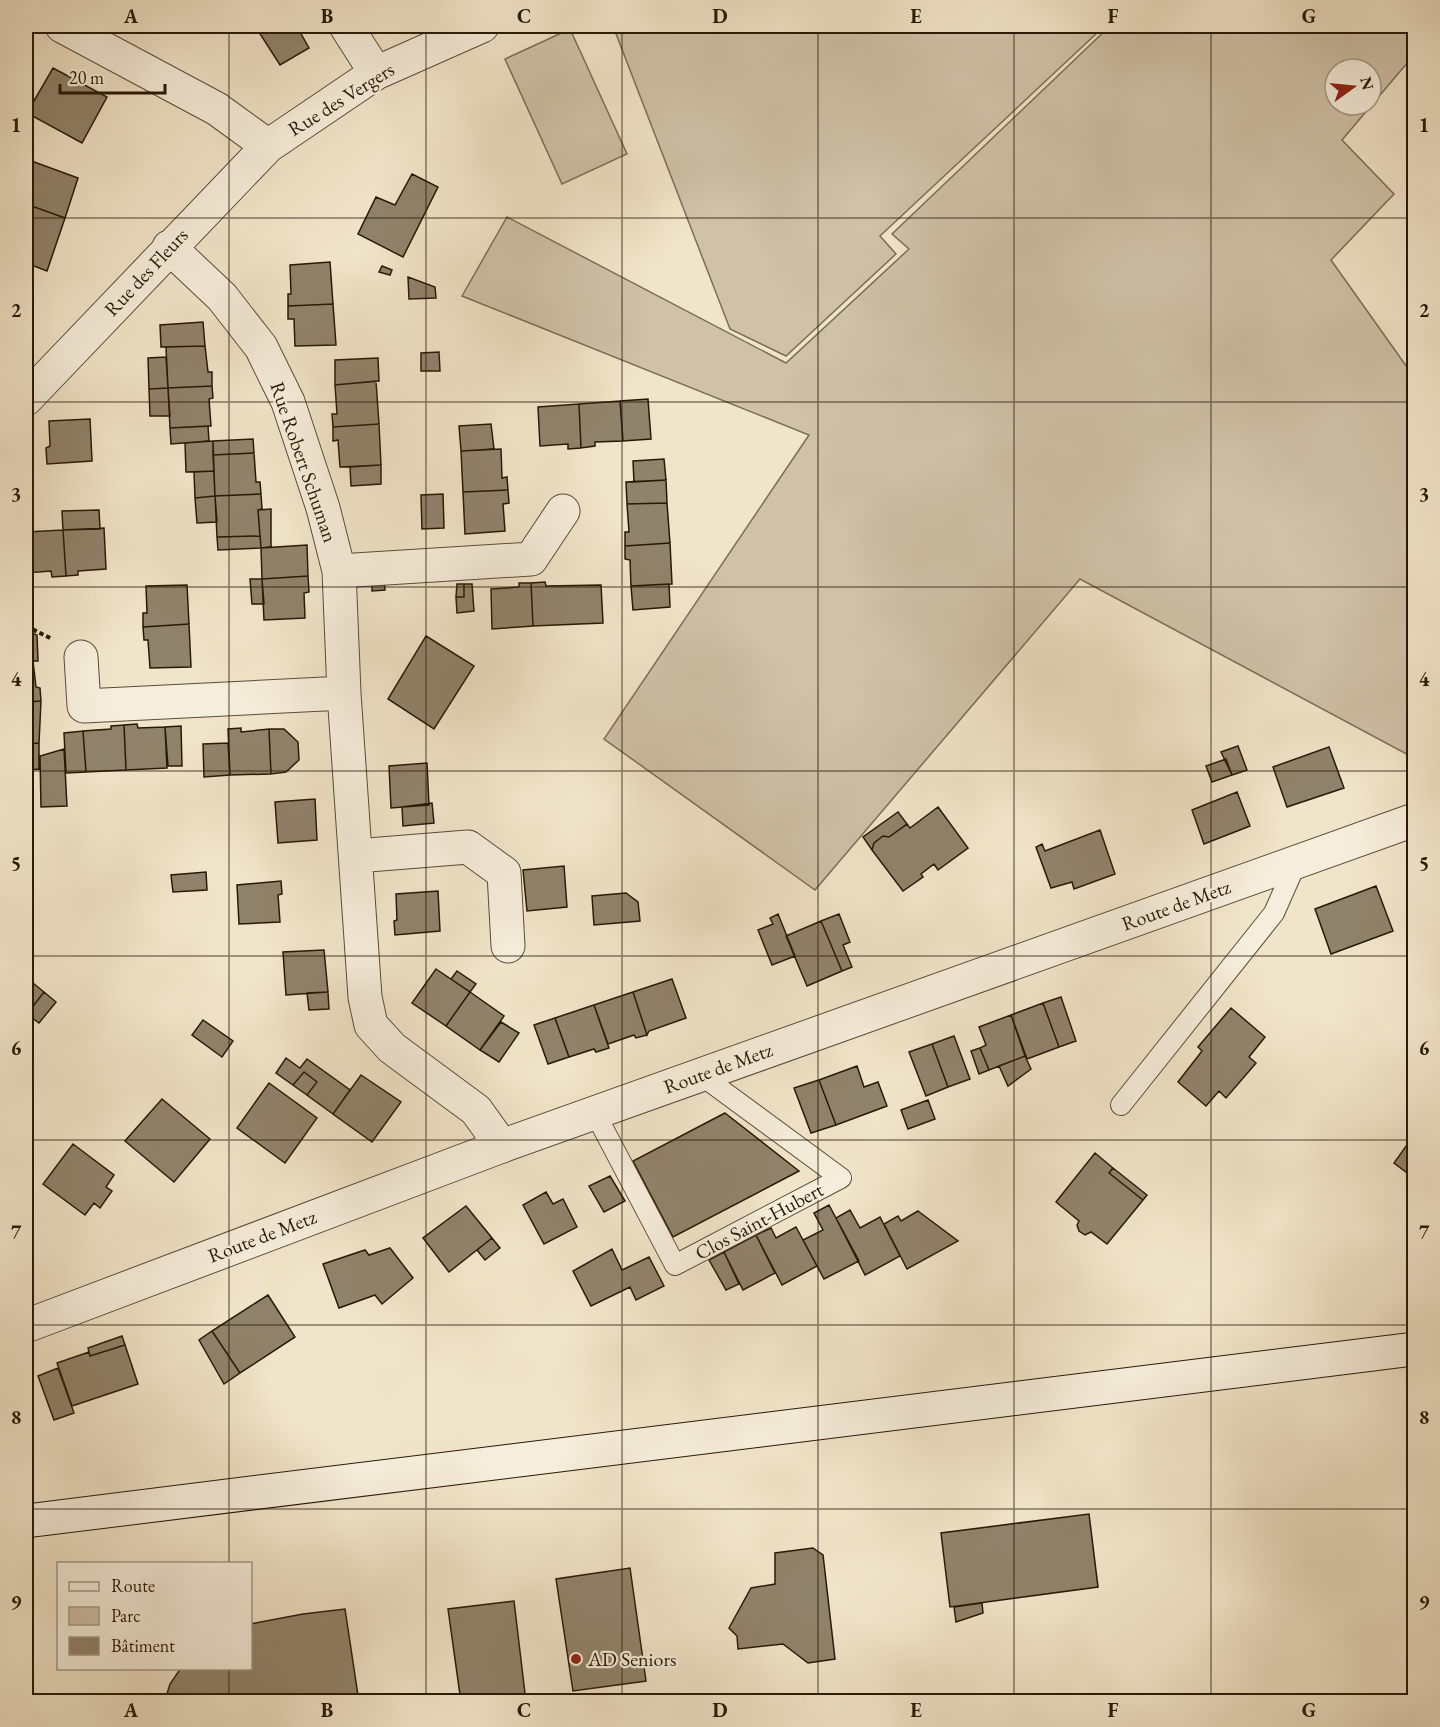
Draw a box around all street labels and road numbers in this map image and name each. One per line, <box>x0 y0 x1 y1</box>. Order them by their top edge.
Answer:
street label: Rue des Vergers <box>283 56 399 142</box>
street label: Rue des Fleurs <box>98 222 194 322</box>
street label: Rue Robert Schuman <box>264 378 344 546</box>
street label: Route de Metz <box>1118 873 1234 937</box>
street label: Route de Metz <box>660 1036 776 1100</box>
street label: Clos Saint-Hubert <box>690 1176 828 1266</box>
street label: Route de Metz <box>204 1203 320 1269</box>

